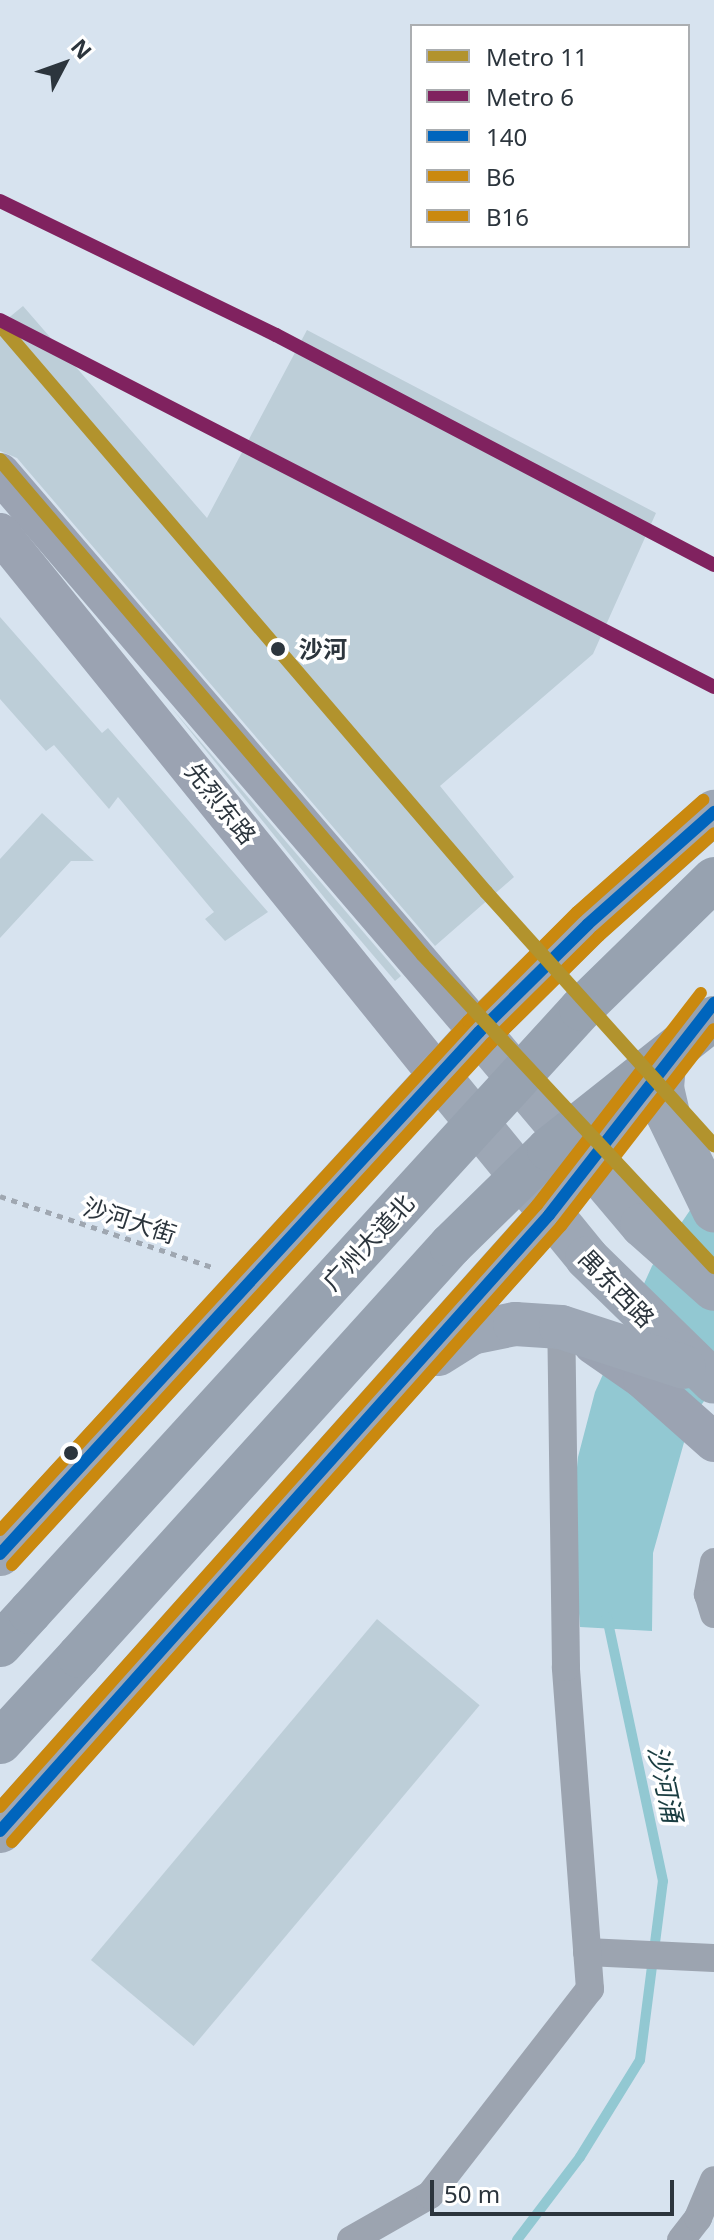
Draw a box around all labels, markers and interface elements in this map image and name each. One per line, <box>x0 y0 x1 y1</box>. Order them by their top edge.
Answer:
north arrow <box>24 24 104 104</box>
legend <box>410 24 690 248</box>
text: N <box>65 32 99 65</box>
text: Metro 11 <box>486 40 588 73</box>
text: Metro 6 <box>486 80 574 113</box>
text: 140 <box>486 120 527 153</box>
text: B6 <box>486 160 515 193</box>
text: B16 <box>486 200 529 233</box>
marker: 沙河 <box>264 635 292 663</box>
place label: 沙河 <box>299 635 347 663</box>
street label: 先烈东路 <box>180 757 262 849</box>
street label: 广州大道北 <box>317 1188 419 1296</box>
street label: 沙河大街 <box>80 1191 180 1249</box>
street label: 禺东西路 <box>573 1243 661 1333</box>
unlabelled marker <box>63 1445 79 1461</box>
water label: 沙河涌 <box>642 1743 688 1825</box>
scale bar <box>434 2164 678 2214</box>
text: 50 m <box>444 2177 500 2210</box>

